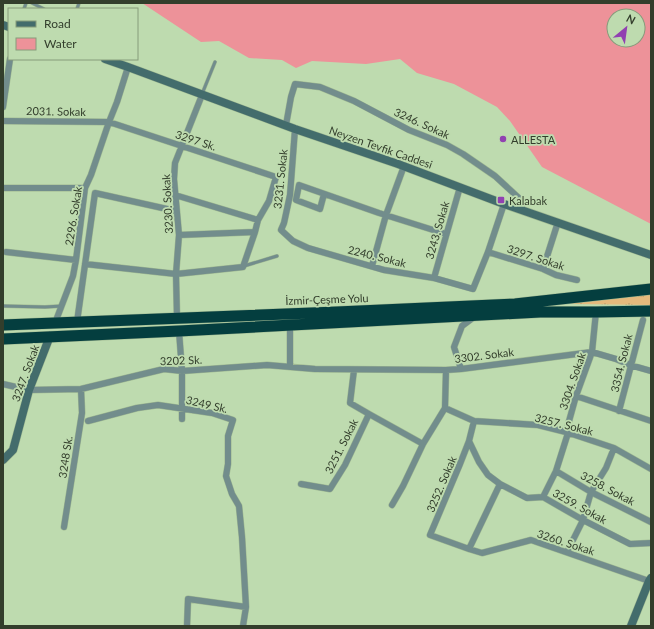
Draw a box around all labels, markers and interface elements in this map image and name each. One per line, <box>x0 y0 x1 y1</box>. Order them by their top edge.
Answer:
legend <box>8 8 138 60</box>
north arrow <box>606 8 646 48</box>
text: N <box>624 11 638 27</box>
text: Road <box>44 16 71 31</box>
text: Water <box>44 36 77 51</box>
street label: 2031. Sokak <box>26 104 86 118</box>
street label: 3246. Sokak <box>392 105 452 141</box>
street label: Neyzen Tevfik Caddesi <box>328 123 435 171</box>
street label: 3297 Sk. <box>174 127 218 153</box>
place label: ALLESTA <box>511 133 556 146</box>
marker: ALLESTA <box>498 134 508 144</box>
street label: 3231. Sokak <box>270 148 290 209</box>
street label: 3230. Sokak <box>159 173 175 234</box>
street label: 2296. Sokak <box>62 185 84 247</box>
place label: Kalabak <box>509 194 547 207</box>
marker: Kalabak <box>496 195 506 205</box>
street label: 3243. Sokak <box>423 199 452 261</box>
street label: 2240. Sokak <box>346 242 408 270</box>
street label: 3297. Sokak <box>506 242 567 273</box>
street label: İzmir-Çeşme Yolu <box>285 291 369 307</box>
street label: 3354. Sokak <box>607 332 635 394</box>
street label: 3247. Sokak <box>9 342 41 403</box>
street label: 3302. Sokak <box>454 345 515 365</box>
street label: 3304. Sokak <box>556 350 588 411</box>
street label: 3202 Sk. <box>160 353 202 367</box>
street label: 3249 Sk. <box>185 393 229 415</box>
street label: 3257. Sokak <box>533 410 595 438</box>
street label: 3251. Sokak <box>322 416 361 476</box>
street label: 3248 Sk. <box>55 435 75 479</box>
street label: 3252. Sokak <box>423 454 459 514</box>
street label: 3258. Sokak <box>579 468 638 508</box>
street label: 3259. Sokak <box>551 486 610 526</box>
street label: 3260. Sokak <box>536 527 597 558</box>

